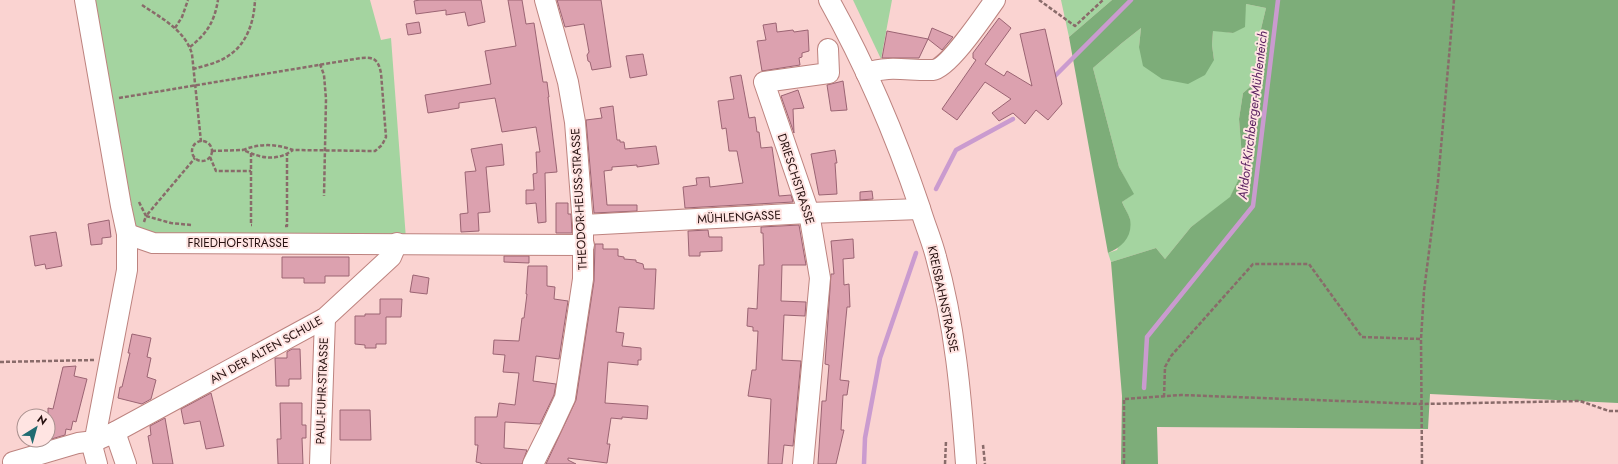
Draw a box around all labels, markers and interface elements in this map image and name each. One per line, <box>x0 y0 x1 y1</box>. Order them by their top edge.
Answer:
water label: Altdorf-Kirchberger-Mühlenteich <box>1233 29 1272 201</box>
street label: THEODOR-HEUSS-STRASSE <box>566 128 592 270</box>
street label: DRIESCHSTRASSE <box>773 131 819 227</box>
street label: MÜHLENGASSE <box>697 206 781 228</box>
street label: FRIEDHOFSTRASSE <box>187 234 289 252</box>
street label: KREISBAHNSTRASSE <box>923 244 963 354</box>
street label: AN DER ALTEN SCHULE <box>206 311 326 389</box>
street label: PAUL-FUHR-STRASSE <box>311 337 333 445</box>
north arrow <box>16 408 56 448</box>
text: N <box>34 411 50 429</box>

